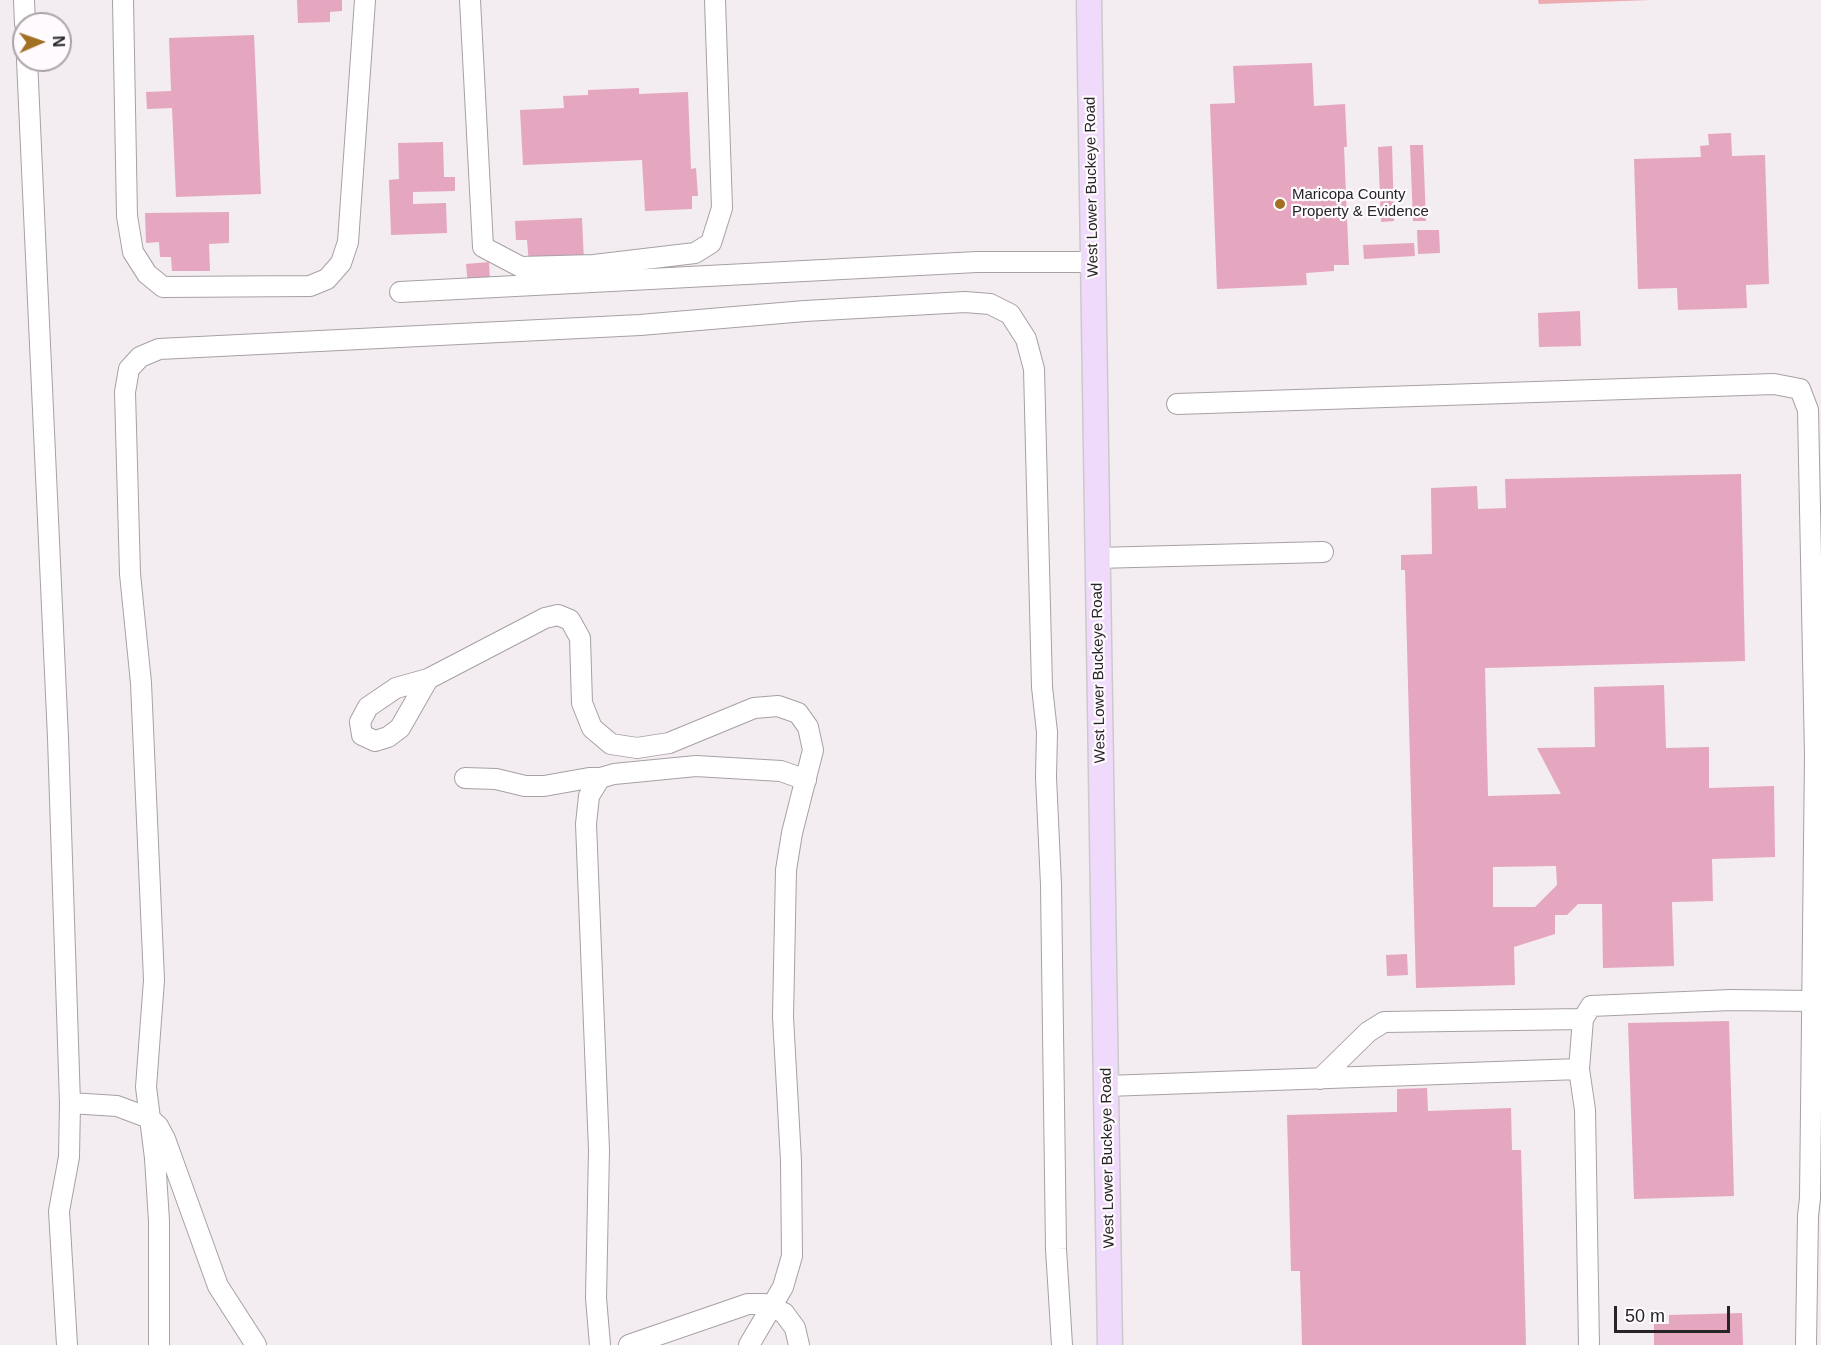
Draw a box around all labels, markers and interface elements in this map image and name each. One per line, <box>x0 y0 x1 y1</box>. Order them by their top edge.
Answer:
north arrow <box>12 12 72 72</box>
text: N <box>50 35 67 47</box>
street label: West Lower Buckeye Road <box>1081 97 1103 277</box>
place label: Maricopa County Property & Evidence <box>1292 186 1429 221</box>
marker: Maricopa County Property & Evidence <box>1273 197 1287 211</box>
street label: West Lower Buckeye Road <box>1088 583 1110 763</box>
street label: West Lower Buckeye Road <box>1097 1068 1119 1248</box>
scale bar <box>1617 1294 1732 1332</box>
text: 50 m <box>1625 1306 1665 1326</box>

